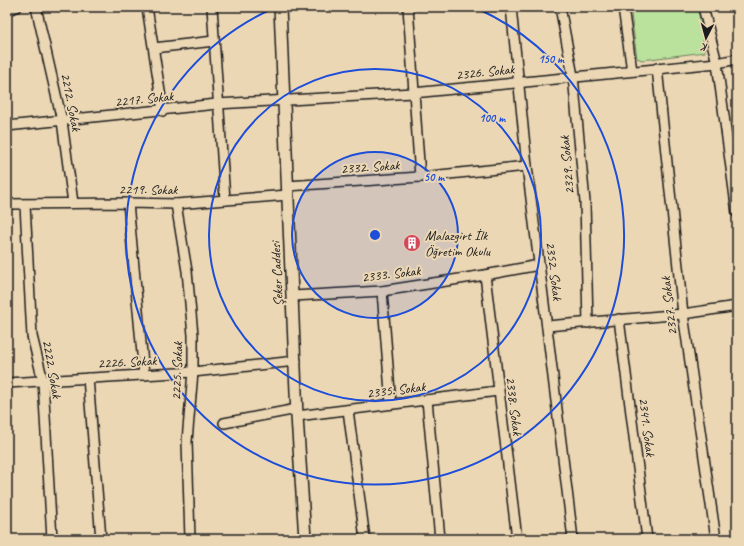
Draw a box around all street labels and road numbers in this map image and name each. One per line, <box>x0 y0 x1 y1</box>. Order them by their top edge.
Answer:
street label: 2326. Sokak <box>455 60 516 84</box>
street label: 2212. Sokak <box>57 72 85 133</box>
street label: 2217. Sokak <box>114 87 175 111</box>
street label: 2329. Sokak <box>556 134 578 195</box>
street label: 2332. Sokak <box>340 156 401 178</box>
street label: 2219. Sokak <box>119 181 178 198</box>
street label: Şeker Caddesi <box>267 239 287 307</box>
street label: 2352. Sokak <box>542 241 566 302</box>
street label: 2333. Sokak <box>361 262 422 286</box>
street label: 2327. Sokak <box>657 275 681 336</box>
street label: 2222. Sokak <box>39 339 66 400</box>
street label: 2225. Sokak <box>167 340 187 401</box>
street label: 2226. Sokak <box>97 352 158 372</box>
street label: 2338. Sokak <box>502 376 526 437</box>
street label: 2335. Sokak <box>366 378 427 402</box>
street label: 2341. Sokak <box>635 397 659 458</box>

